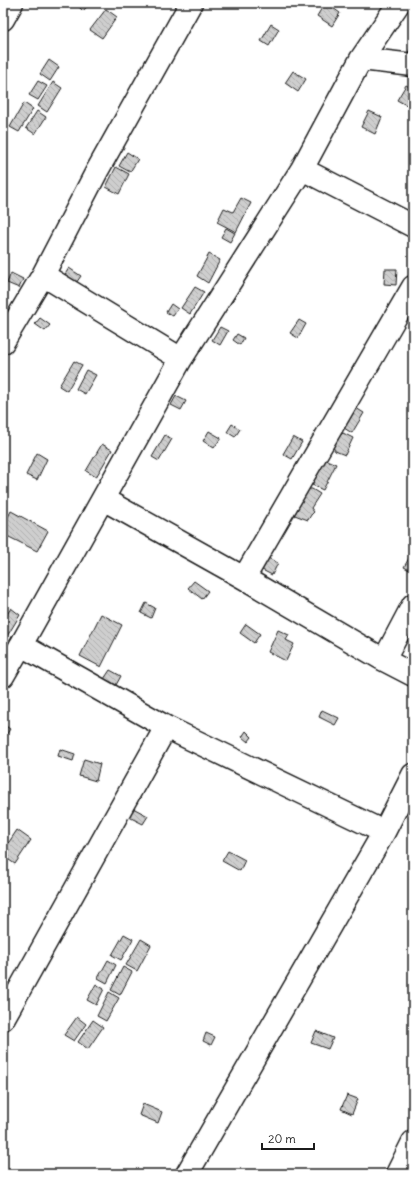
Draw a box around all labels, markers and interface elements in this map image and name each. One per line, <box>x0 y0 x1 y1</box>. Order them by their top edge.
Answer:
scale bar <box>262 1125 314 1151</box>
text: 20 m <box>268 1131 296 1146</box>

